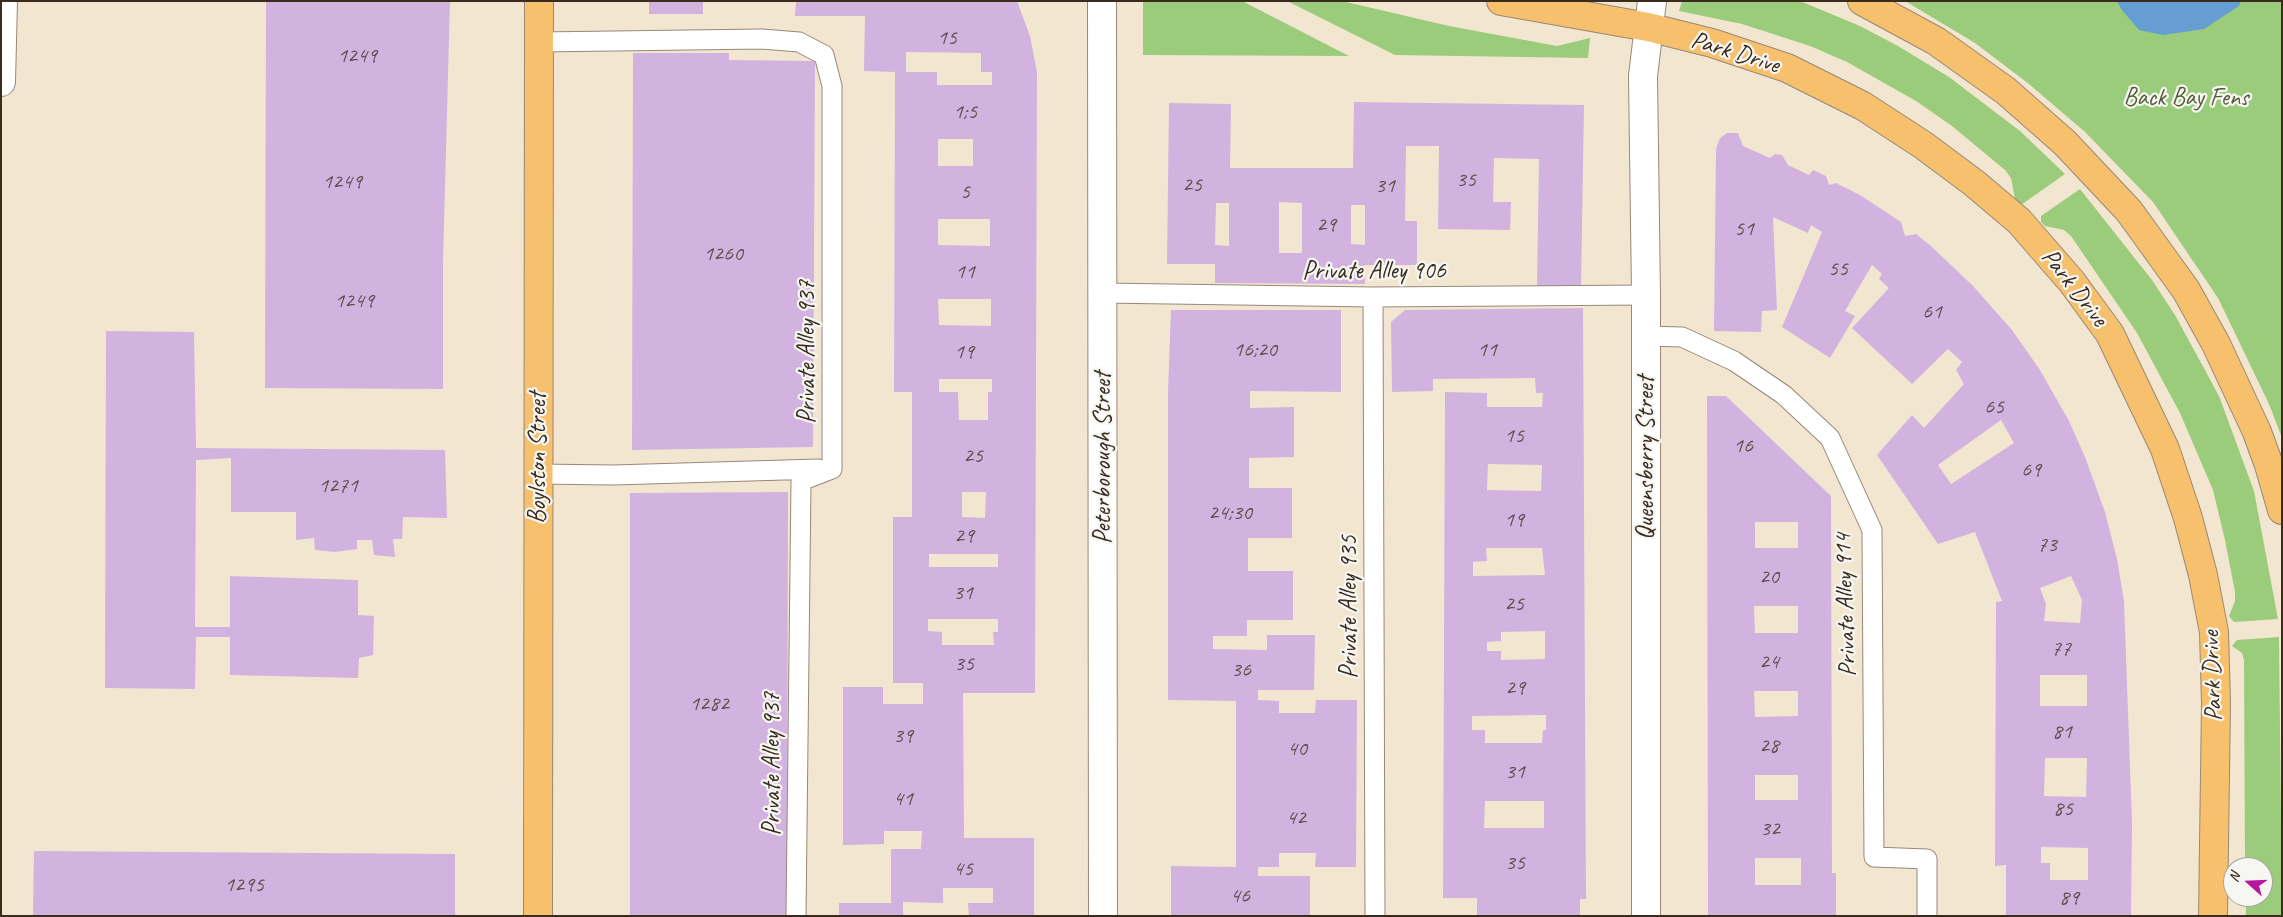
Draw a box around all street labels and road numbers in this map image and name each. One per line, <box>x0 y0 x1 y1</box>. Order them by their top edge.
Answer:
street label: Park Drive <box>1687 25 1783 81</box>
street label: Park Drive <box>2034 243 2114 333</box>
street label: Private Alley 906 <box>1302 256 1446 286</box>
street label: Private Alley 937 <box>792 280 822 424</box>
street label: Peterborough Street <box>1088 372 1118 544</box>
street label: Queensberry Street <box>1631 376 1661 540</box>
street label: Boylston Street <box>523 392 553 524</box>
street label: Private Alley 914 <box>1829 533 1863 677</box>
street label: Private Alley 935 <box>1334 535 1364 679</box>
street label: Park Drive <box>2196 630 2230 722</box>
street label: Private Alley 937 <box>757 692 787 836</box>

